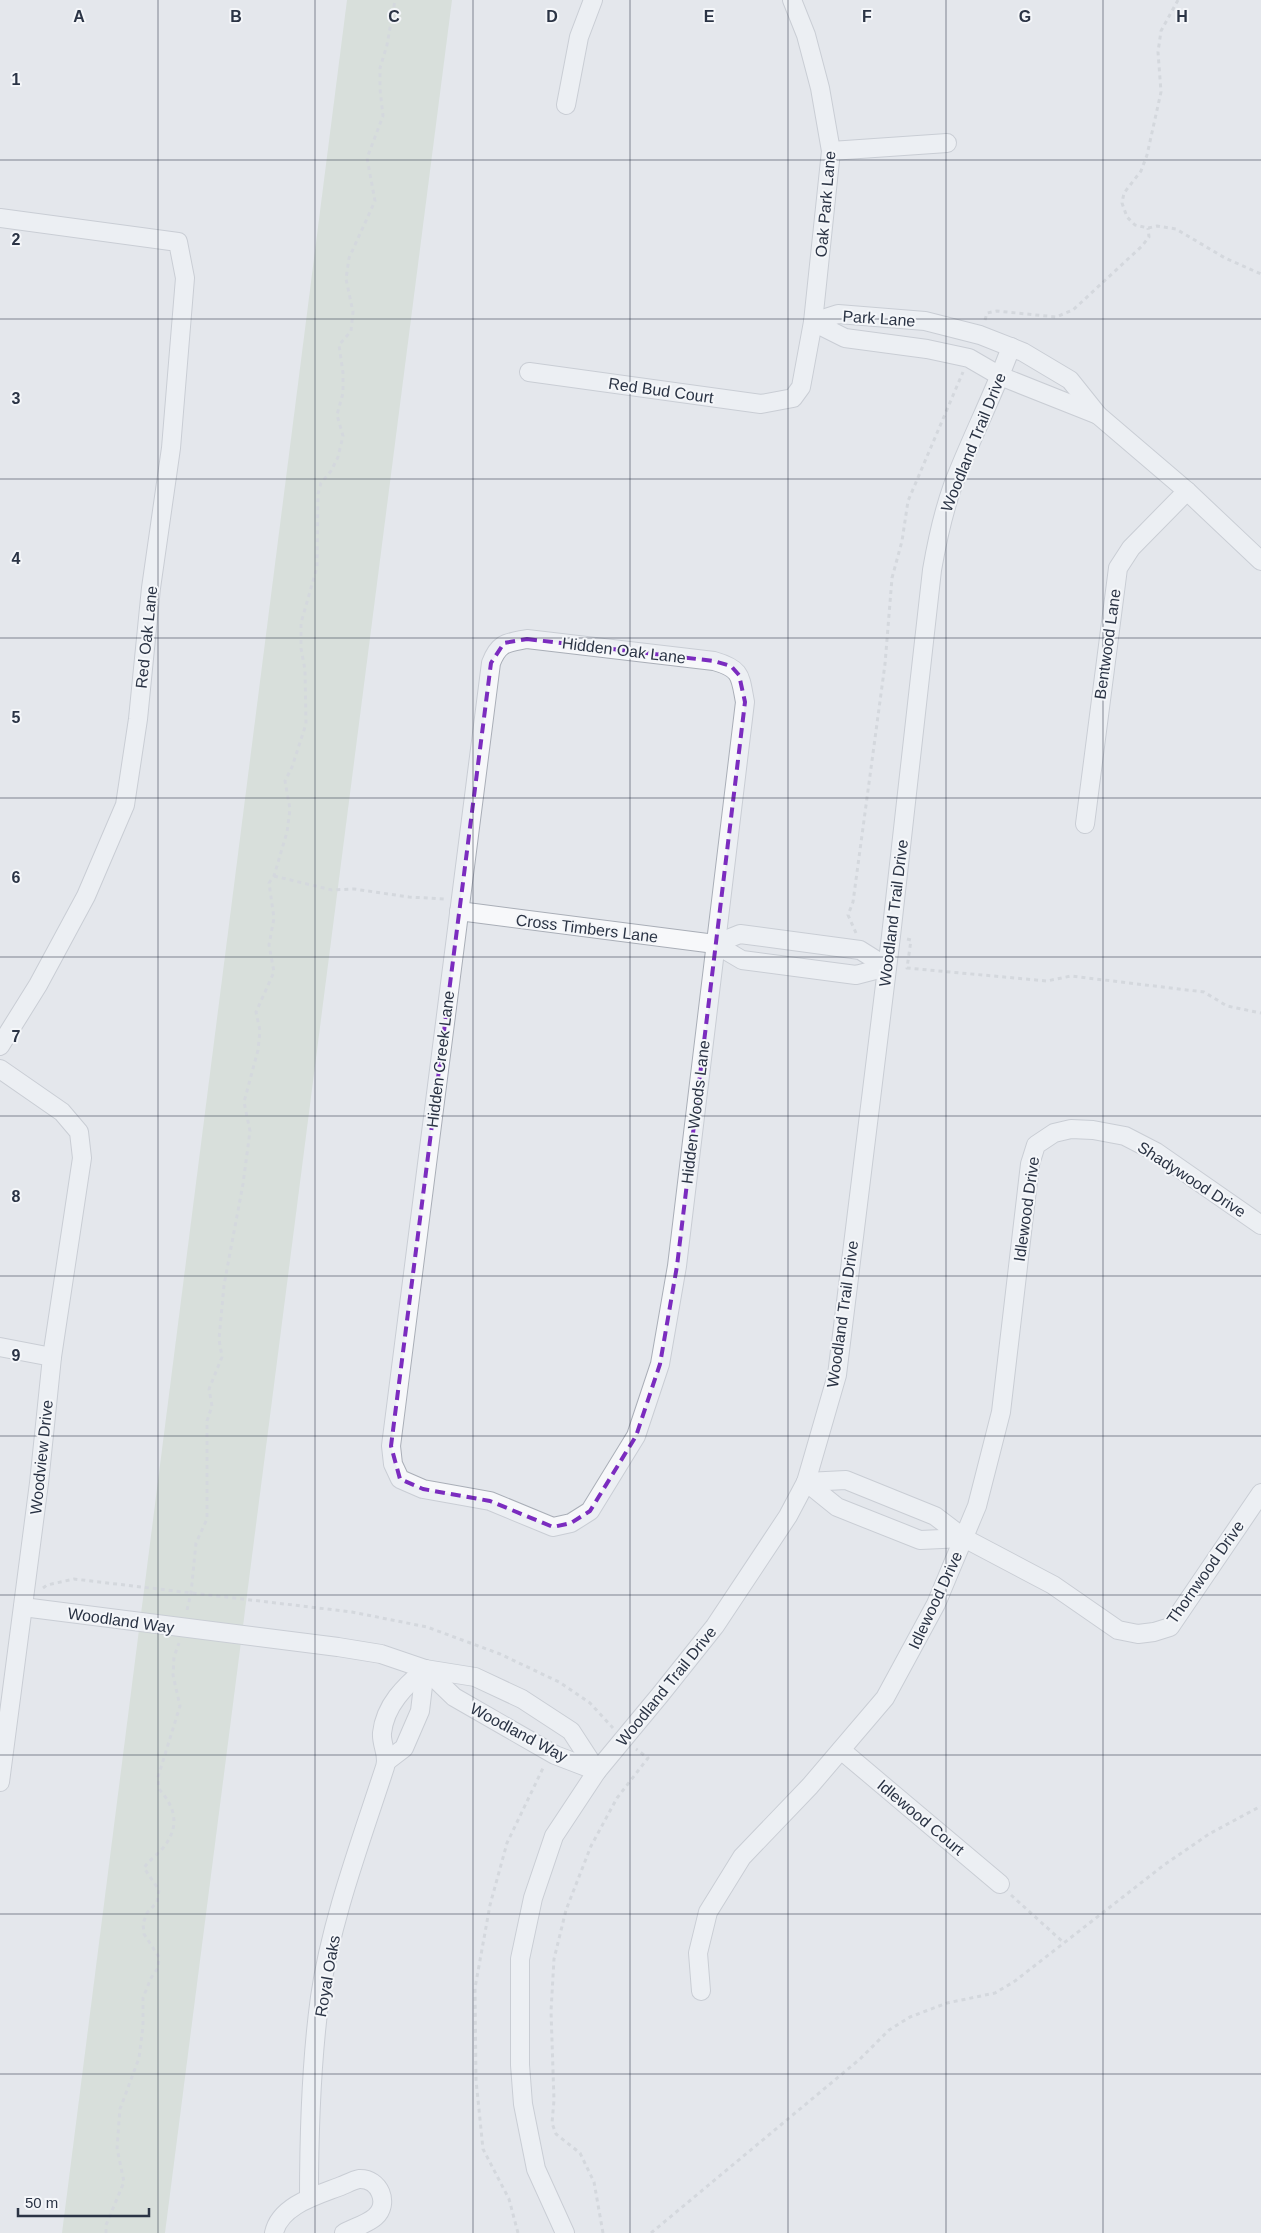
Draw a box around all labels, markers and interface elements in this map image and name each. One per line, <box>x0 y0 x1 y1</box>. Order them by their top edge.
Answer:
text: A <box>73 8 85 25</box>
text: B <box>230 8 242 25</box>
text: C <box>388 8 400 25</box>
text: D <box>546 8 558 25</box>
text: E <box>704 8 715 25</box>
text: F <box>862 8 872 25</box>
text: G <box>1019 8 1031 25</box>
text: H <box>1176 8 1188 25</box>
text: 1 <box>12 71 21 88</box>
street label: Oak Park Lane <box>812 150 839 258</box>
text: 2 <box>12 231 21 248</box>
street label: Park Lane <box>842 307 916 330</box>
street label: Woodland Trail Drive <box>938 370 1009 514</box>
street label: Red Bud Court <box>607 375 715 406</box>
text: 3 <box>12 390 21 407</box>
text: 4 <box>12 550 21 567</box>
street label: Red Oak Lane <box>133 585 160 689</box>
street label: Bentwood Lane <box>1091 588 1124 700</box>
street label: Hidden Oak Lane <box>561 634 687 667</box>
text: 5 <box>12 709 21 726</box>
street label: Woodland Trail Drive <box>876 838 911 988</box>
text: 6 <box>12 869 21 886</box>
street label: Cross Timbers Lane <box>515 911 659 946</box>
street label: Hidden Creek Lane <box>424 990 457 1129</box>
text: 7 <box>12 1028 21 1045</box>
street label: Hidden Woods Lane <box>678 1039 713 1185</box>
street label: Shadywood Drive <box>1135 1138 1249 1221</box>
street label: Idlewood Drive <box>1011 1155 1042 1263</box>
text: 8 <box>12 1188 21 1205</box>
street label: Woodland Trail Drive <box>824 1239 861 1389</box>
text: 9 <box>12 1347 21 1364</box>
street label: Woodview Drive <box>27 1399 56 1515</box>
street label: Thornwood Drive <box>1164 1517 1247 1627</box>
street label: Idlewood Drive <box>905 1549 966 1652</box>
street label: Woodland Way <box>66 1605 175 1636</box>
street label: Woodland Trail Drive <box>613 1623 720 1749</box>
street label: Woodland Way <box>467 1700 570 1765</box>
street label: Idlewood Court <box>874 1776 968 1859</box>
street label: Royal Oaks <box>312 1934 343 2018</box>
scale bar <box>18 2186 149 2218</box>
text: 50 m <box>25 2194 58 2211</box>

